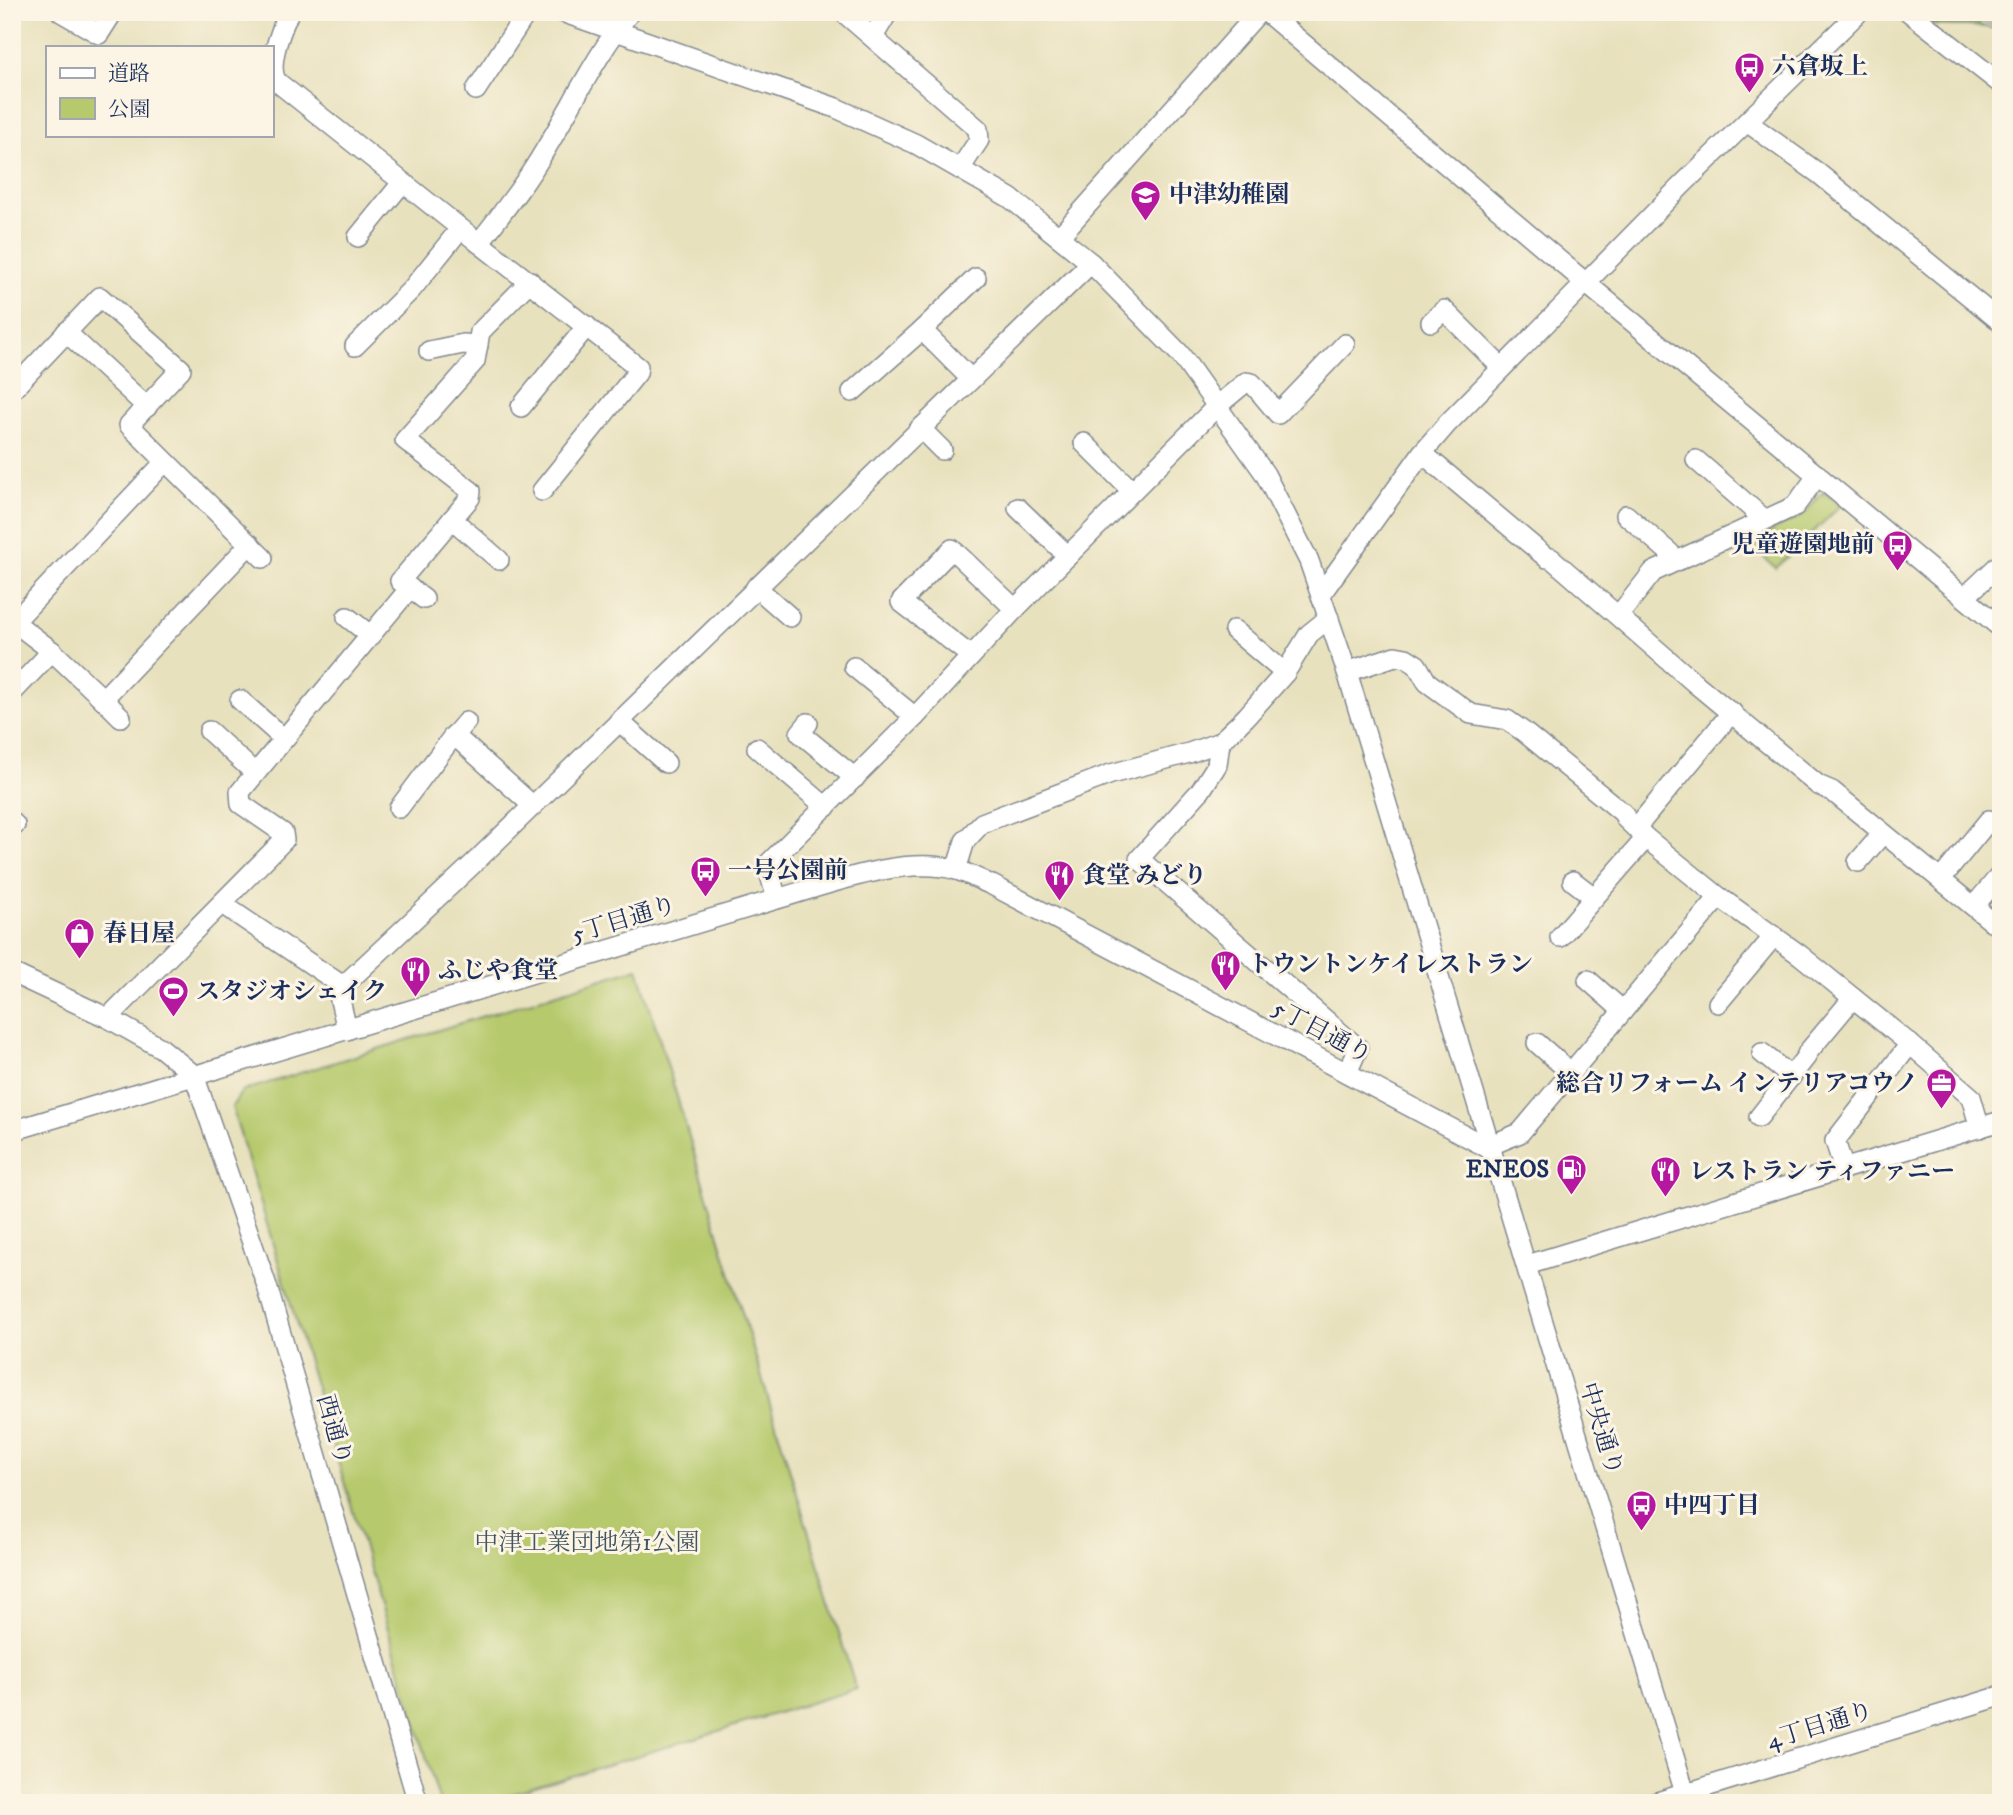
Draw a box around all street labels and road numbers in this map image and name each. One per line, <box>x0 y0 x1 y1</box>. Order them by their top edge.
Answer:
street label: 5丁目通り <box>568 890 680 950</box>
street label: 5丁目通り <box>1267 993 1377 1071</box>
street label: 中央通り <box>1573 1379 1629 1479</box>
street label: 西通り <box>310 1391 358 1469</box>
street label: 4丁目通り <box>1763 1696 1877 1756</box>

